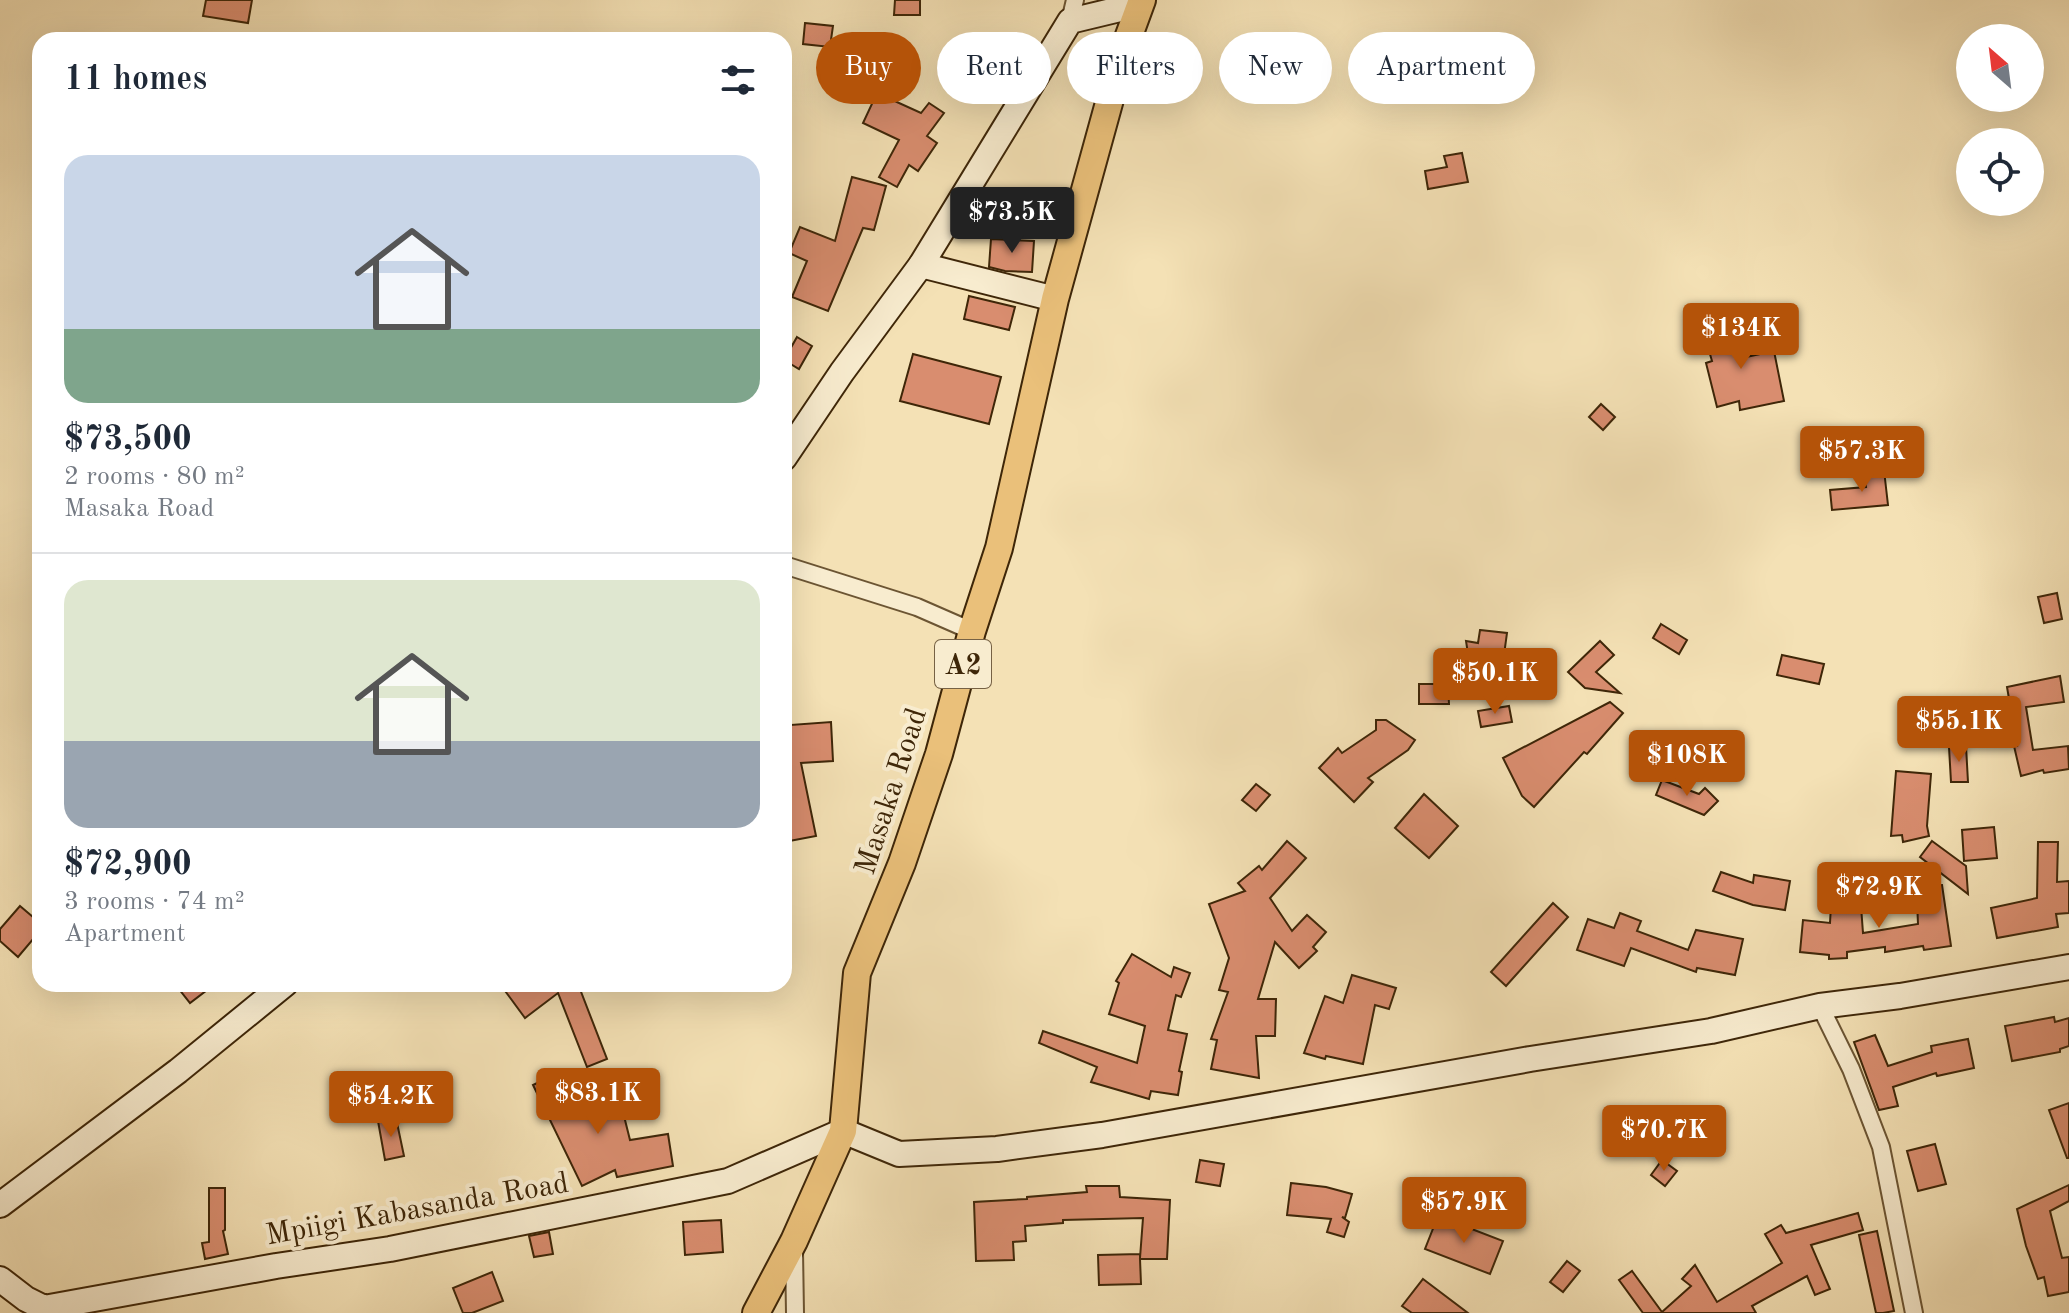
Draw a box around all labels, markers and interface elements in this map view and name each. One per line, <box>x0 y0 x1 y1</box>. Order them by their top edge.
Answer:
north arrow <box>1956 24 2044 112</box>
map controls <box>1956 24 2044 216</box>
chip: Buy <box>816 32 921 104</box>
chip: Rent <box>937 32 1051 104</box>
chip: Filters <box>1067 32 1203 104</box>
chip: New <box>1219 32 1332 104</box>
chip: Apartment <box>1348 32 1535 104</box>
icon: filters <box>716 58 760 102</box>
text: 11 homes <box>64 63 207 97</box>
button: locate <box>1956 128 2044 216</box>
pin: $73.5K <box>947 187 1077 255</box>
text: $73.5K <box>968 200 1056 226</box>
icon: home <box>340 207 484 351</box>
pin: $134K <box>1685 303 1797 371</box>
text: $134K <box>1701 316 1781 342</box>
text: $73,500 <box>64 423 192 457</box>
pin: $57.3K <box>1797 426 1927 494</box>
text: $57.3K <box>1818 439 1906 465</box>
text: 2 rooms · 80 m² <box>64 464 245 490</box>
text: Masaka Road <box>64 496 214 522</box>
icon: home <box>340 632 484 776</box>
road number: A2 <box>935 640 991 688</box>
pin: $50.1K <box>1430 648 1560 716</box>
text: $50.1K <box>1451 661 1539 687</box>
pin: $55.1K <box>1894 696 2024 764</box>
street label: Masaka Road <box>851 704 933 879</box>
text: $55.1K <box>1915 709 2003 735</box>
pin: $108K <box>1631 730 1743 798</box>
text: $108K <box>1647 743 1727 769</box>
text: $72,900 <box>64 848 192 882</box>
pin: $72.9K <box>1814 862 1944 930</box>
text: $72.9K <box>1835 875 1923 901</box>
text: 3 rooms · 74 m² <box>64 889 245 915</box>
text: Apartment <box>64 921 186 947</box>
pin: $83.1K <box>533 1068 663 1136</box>
pin: $54.2K <box>326 1071 456 1139</box>
text: $83.1K <box>554 1081 642 1107</box>
text: $54.2K <box>347 1084 435 1110</box>
pin: $70.7K <box>1599 1105 1729 1173</box>
text: $70.7K <box>1620 1118 1708 1144</box>
street label: Mpiigi Kabasanda Road <box>264 1169 571 1251</box>
pin: $57.9K <box>1399 1177 1529 1245</box>
text: $57.9K <box>1420 1190 1508 1216</box>

